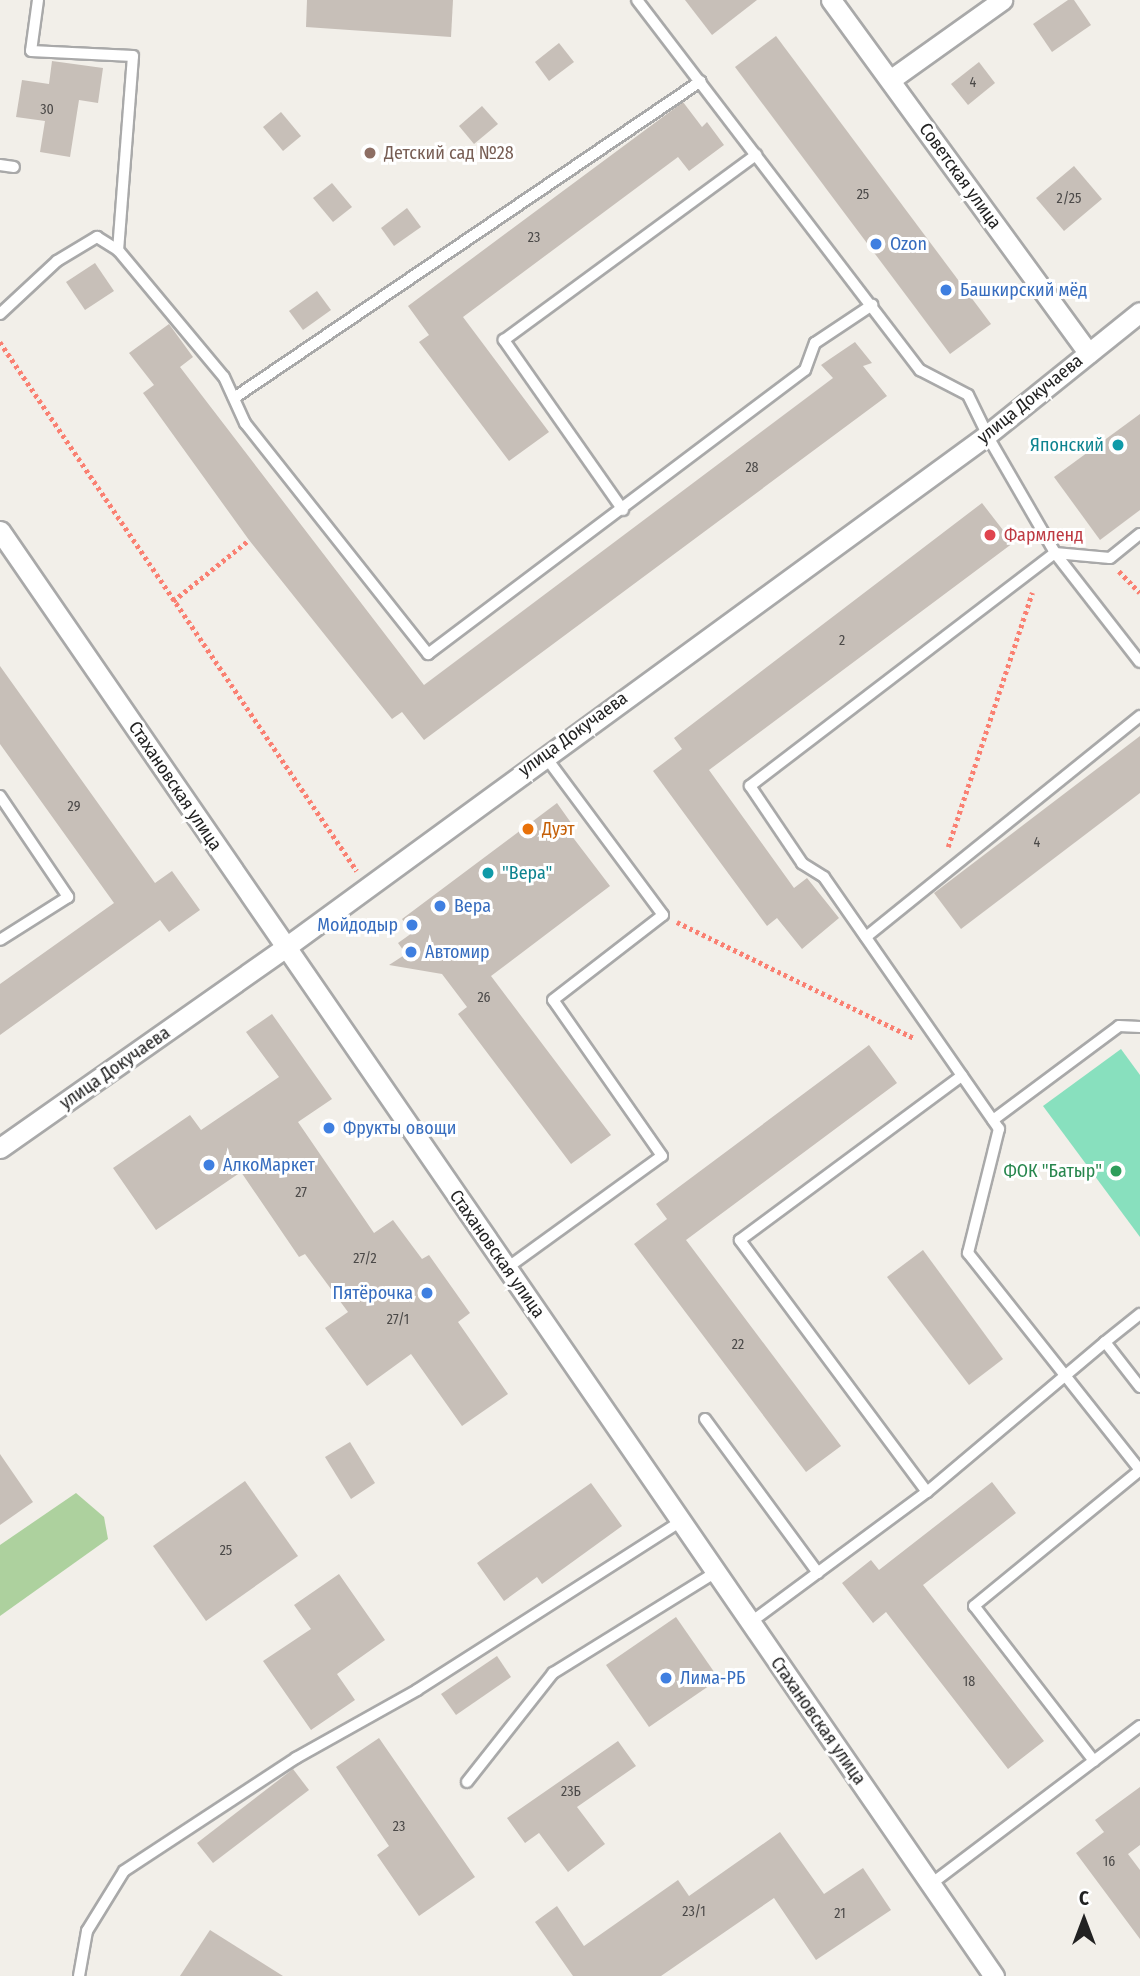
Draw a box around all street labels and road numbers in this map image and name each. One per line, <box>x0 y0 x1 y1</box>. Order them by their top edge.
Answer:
street label: Советская улица <box>914 119 1006 233</box>
street label: улица Докучаева <box>973 350 1087 448</box>
street label: улица Докучаева <box>514 687 632 781</box>
street label: Стахановская улица <box>124 717 226 855</box>
street label: улица Докучаева <box>56 1022 174 1114</box>
street label: Стахановская улица <box>445 1186 549 1322</box>
street label: Стахановская улица <box>766 1653 870 1789</box>

